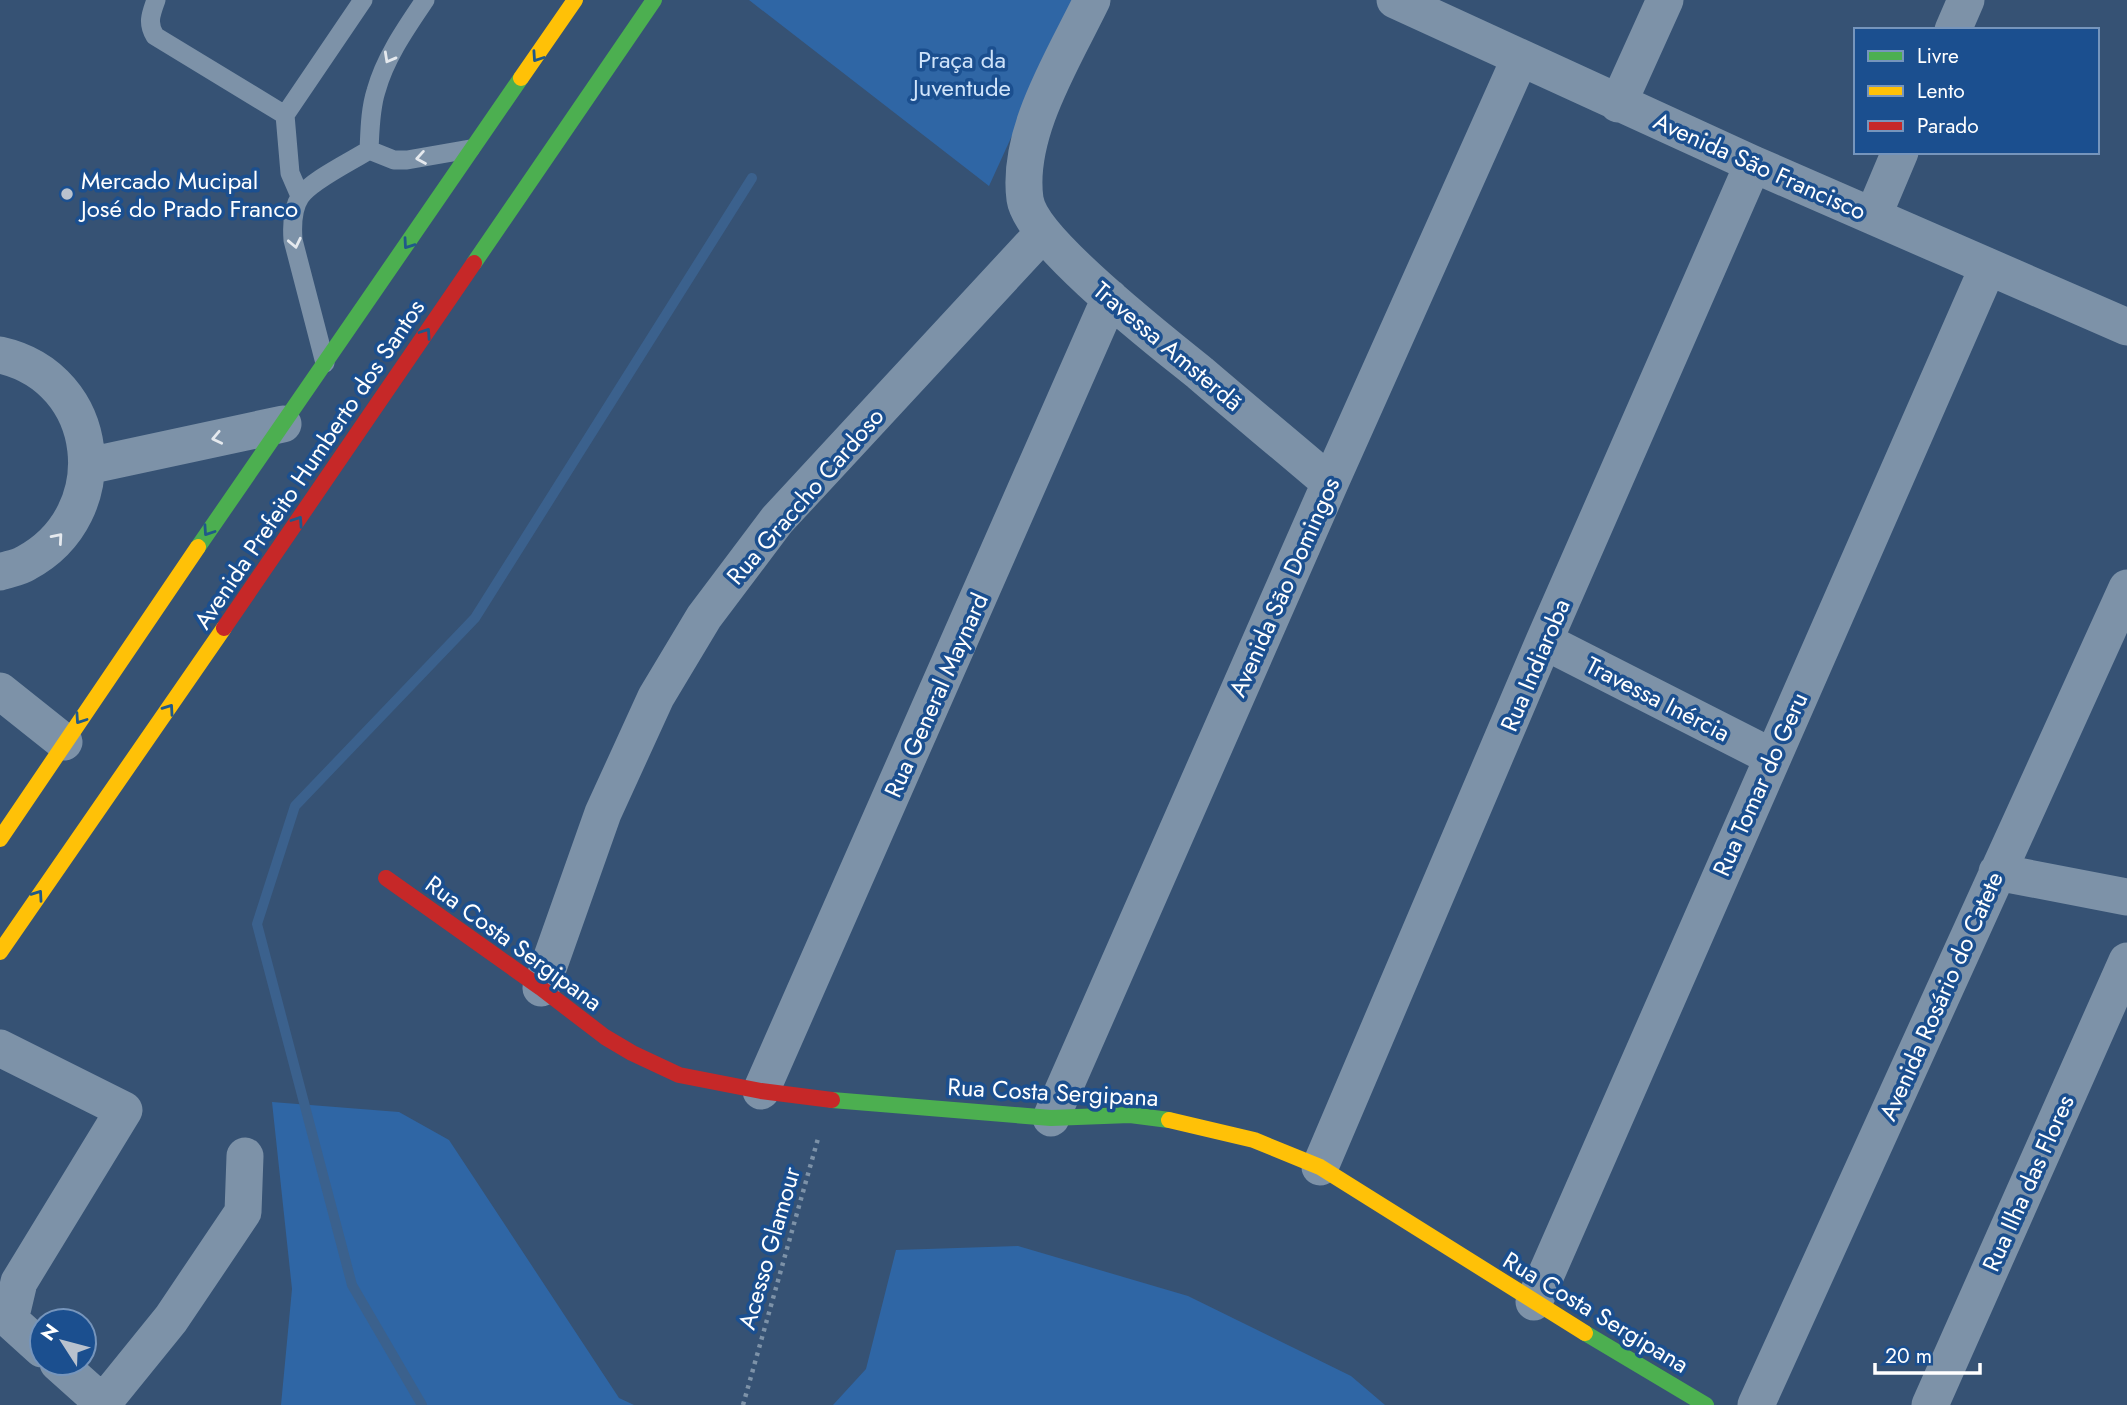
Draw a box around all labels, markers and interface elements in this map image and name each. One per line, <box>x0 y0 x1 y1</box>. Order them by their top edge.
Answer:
legend <box>1854 28 2099 154</box>
text: Livre <box>1917 41 1959 71</box>
park label: Praça da Juventude <box>910 42 1011 105</box>
one-way arrow <box>532 49 545 62</box>
one-way arrow <box>384 51 397 64</box>
text: Lento <box>1917 76 1965 106</box>
street label: Avenida São Francisco <box>1648 103 1872 229</box>
text: Parado <box>1917 111 1979 141</box>
one-way arrow <box>415 150 427 165</box>
place label: Mercado Mucipal José do Prado Franco <box>78 163 298 226</box>
marker: Mercado Mucipal José do Prado Franco <box>59 186 75 202</box>
one-way arrow <box>404 236 416 249</box>
one-way arrow <box>286 237 301 249</box>
street label: Travessa Amsterdã <box>1086 273 1250 419</box>
street label: Avenida Prefeito Humberto dos Santos <box>185 292 433 636</box>
one-way arrow <box>418 328 431 341</box>
street label: Rua Graccho Cardoso <box>718 400 892 592</box>
one-way arrow <box>211 430 223 445</box>
street label: Avenida São Domingos <box>1220 472 1348 702</box>
one-way arrow <box>289 516 302 529</box>
one-way arrow <box>203 524 216 537</box>
one-way arrow <box>49 533 62 545</box>
street label: Rua General Maynard <box>875 587 997 803</box>
street label: Rua Indiaroba <box>1491 593 1579 737</box>
street label: Travessa Inércia <box>1580 648 1736 750</box>
street label: Rua Tomar do Geru <box>1704 686 1816 882</box>
one-way arrow <box>161 704 173 717</box>
one-way arrow <box>75 711 88 724</box>
street label: Avenida Rosário do Catete <box>1870 866 2012 1126</box>
street label: Rua Costa Sergipana <box>418 867 610 1019</box>
one-way arrow <box>30 890 42 903</box>
street label: Rua Costa Sergipana <box>947 1069 1159 1115</box>
street label: Rua Ilha das Flores <box>1973 1089 2083 1277</box>
street label: Acesso Glamour <box>729 1162 809 1333</box>
street label: Rua Costa Sergipana <box>1496 1243 1696 1381</box>
north arrow <box>28 1307 98 1377</box>
text: N <box>34 1318 65 1346</box>
scale bar <box>1875 1332 1980 1376</box>
text: 20 m <box>1885 1341 1932 1371</box>

